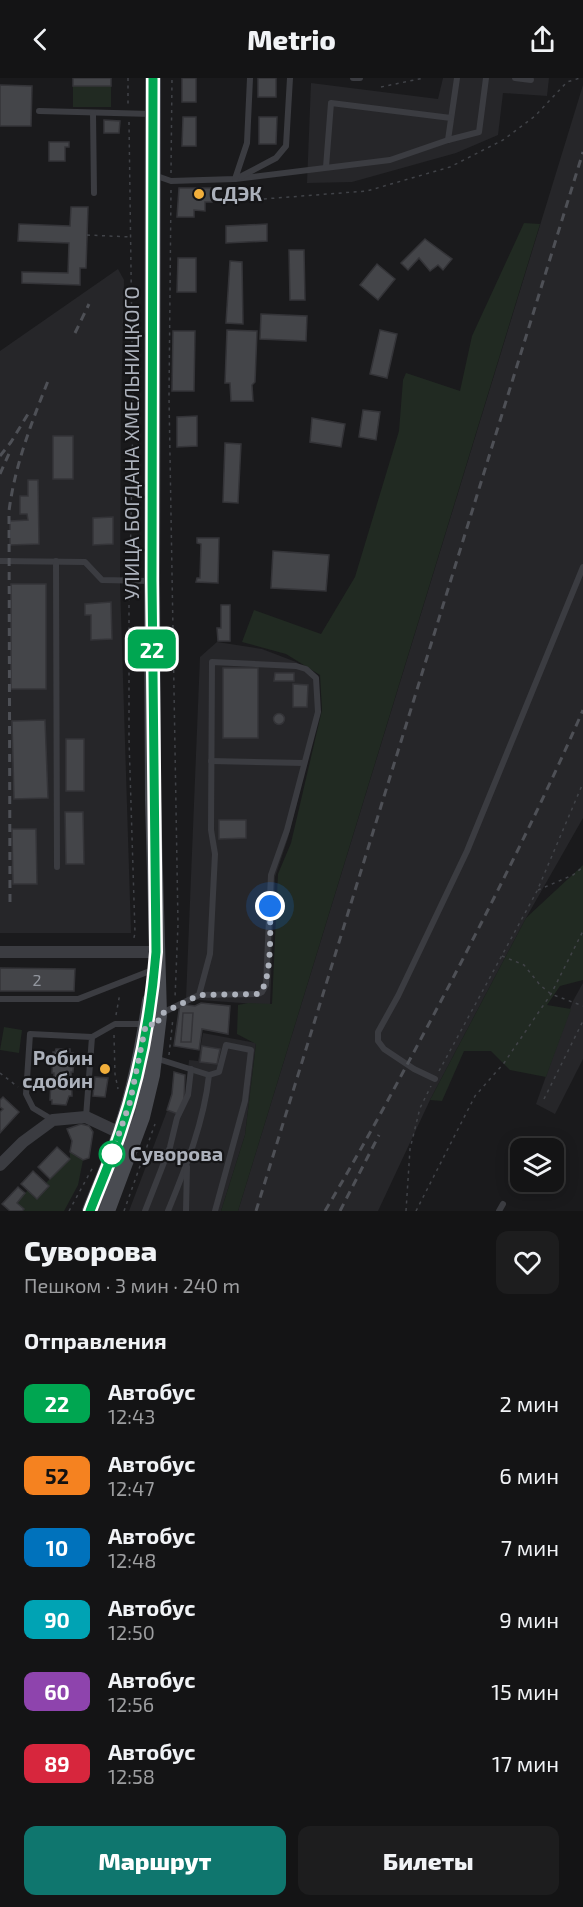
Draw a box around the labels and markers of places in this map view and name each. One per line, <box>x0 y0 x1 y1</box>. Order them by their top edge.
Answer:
place label: СДЭК <box>211 181 262 205</box>
marker: СДЭК <box>192 187 206 201</box>
place label: Робин сдобин <box>22 1045 93 1092</box>
marker: Робин сдобин <box>98 1062 112 1076</box>
marker: Суворова <box>99 1141 125 1167</box>
place label: Суворова <box>130 1141 223 1165</box>

